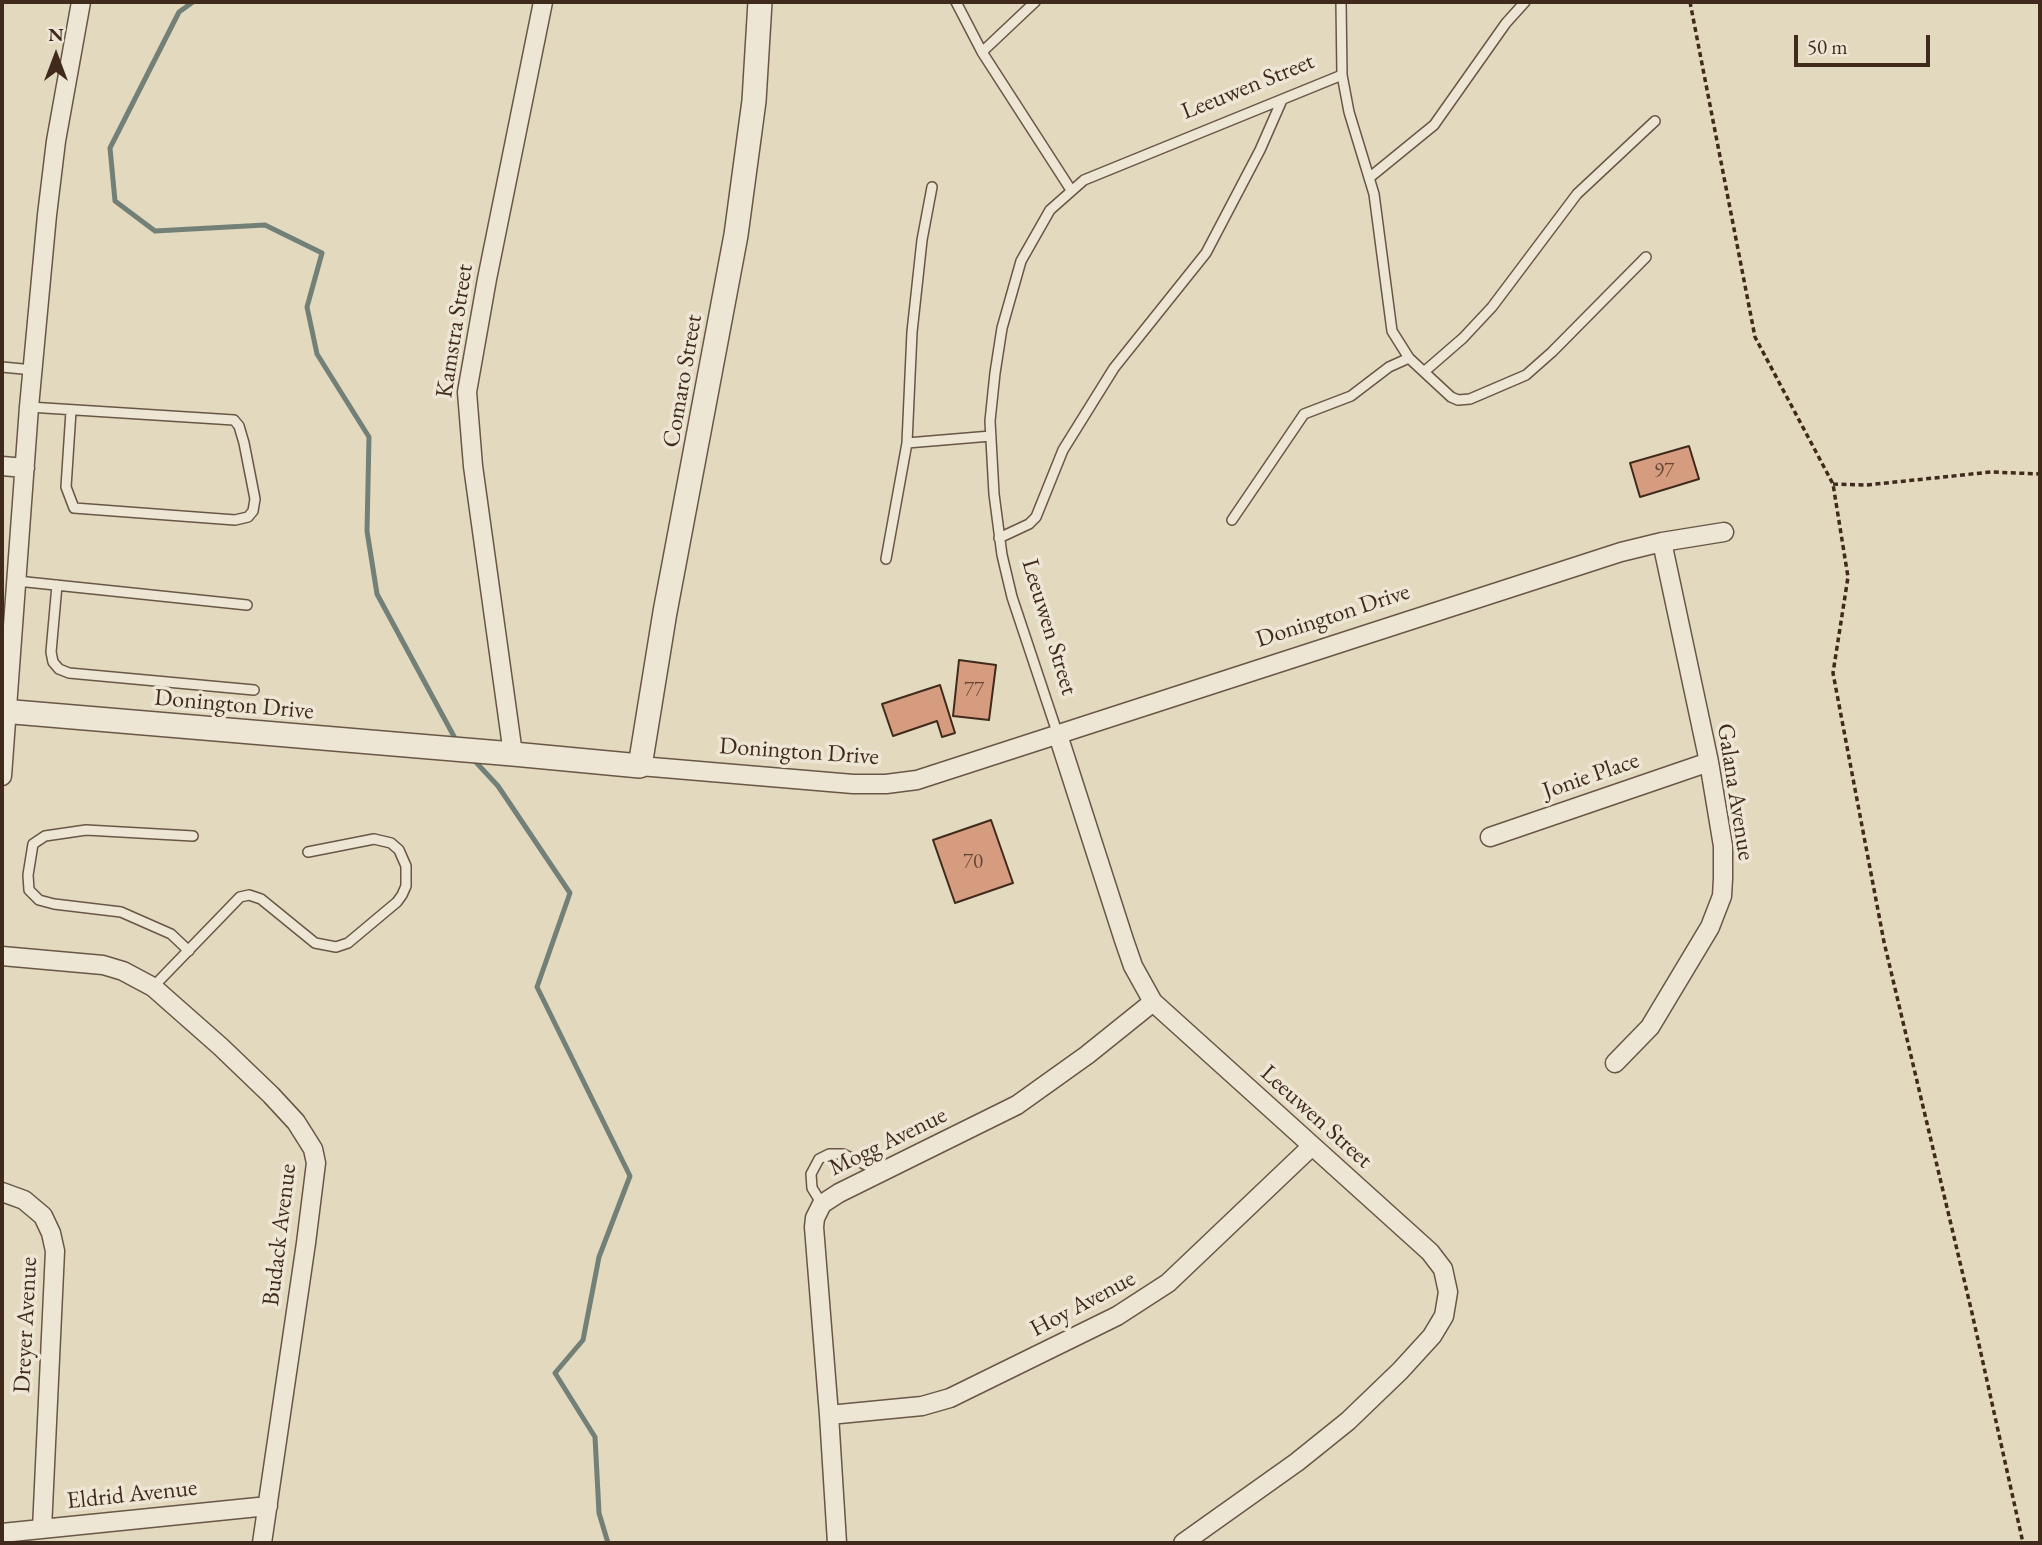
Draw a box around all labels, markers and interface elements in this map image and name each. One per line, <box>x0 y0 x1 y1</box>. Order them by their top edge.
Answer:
north arrow <box>21 21 91 91</box>
scale bar <box>1797 21 1934 65</box>
text: N <box>48 22 64 47</box>
text: 50 m <box>1807 33 1848 60</box>
street label: Leeuwen Street <box>1177 47 1319 127</box>
street label: Kamstra Street <box>430 262 480 400</box>
street label: Comaro Street <box>657 312 709 450</box>
house number: 97 <box>1654 458 1674 484</box>
street label: Leeuwen Street <box>1015 556 1083 698</box>
street label: Donington Drive <box>1253 578 1413 654</box>
house number: 77 <box>964 677 984 703</box>
street label: Donington Drive <box>153 684 315 726</box>
street label: Galana Avenue <box>1710 721 1760 863</box>
street label: Donington Drive <box>718 732 880 772</box>
street label: Jonie Place <box>1539 746 1643 806</box>
house number: 70 <box>963 849 983 875</box>
street label: Leeuwen Street <box>1254 1059 1378 1175</box>
street label: Mogg Avenue <box>824 1101 952 1183</box>
street label: Budack Avenue <box>257 1162 303 1308</box>
street label: Dreyer Avenue <box>8 1256 44 1394</box>
street label: Hoy Avenue <box>1026 1264 1140 1344</box>
street label: Eldrid Avenue <box>65 1474 199 1516</box>

